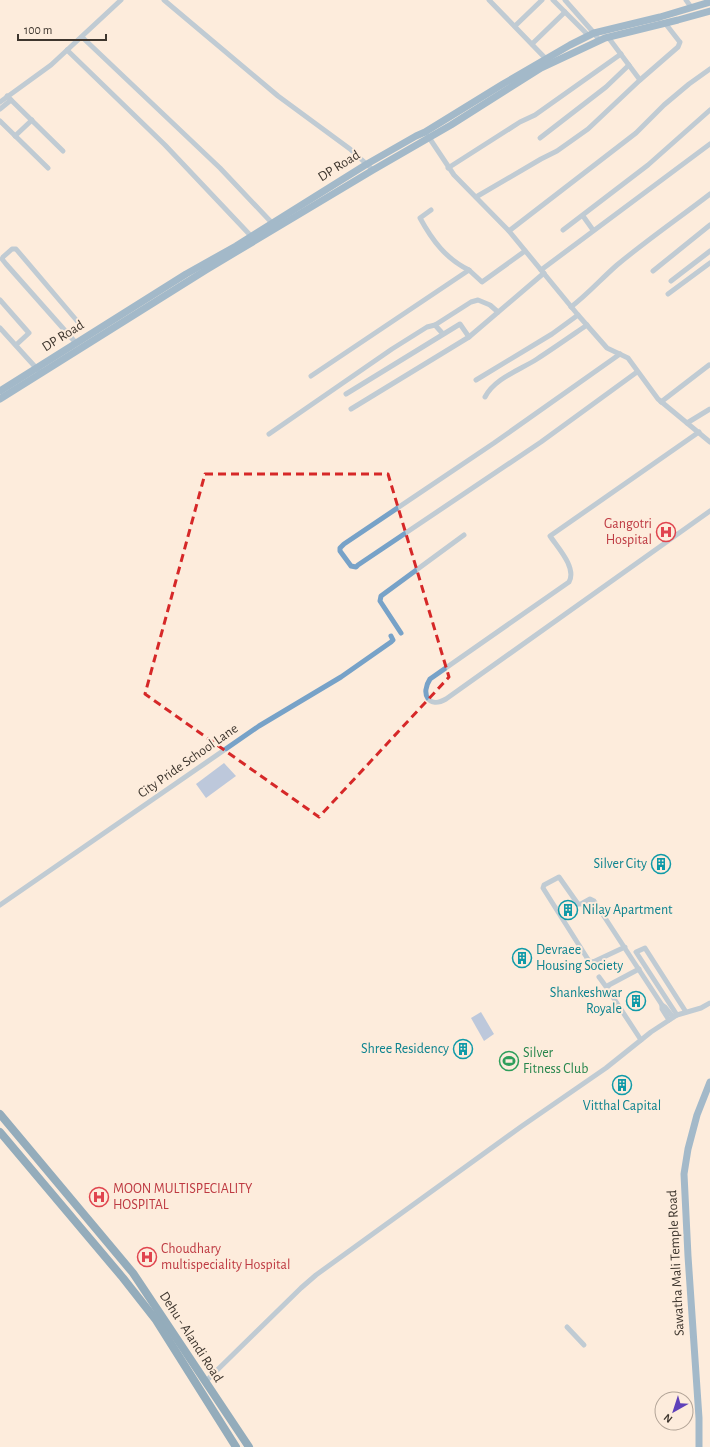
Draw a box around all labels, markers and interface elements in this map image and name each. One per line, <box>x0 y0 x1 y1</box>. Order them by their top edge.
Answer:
scale bar <box>18 16 106 42</box>
text: 100 m <box>24 24 52 36</box>
street label: DP Road <box>316 148 362 184</box>
street label: DP Road <box>40 318 86 354</box>
place label: Gangotri Hospital <box>604 517 652 547</box>
hospital icon: Gangotri Hospital <box>655 521 677 543</box>
street label: City Pride School Lane <box>135 721 241 801</box>
building icon: Silver City <box>650 853 672 875</box>
place label: Silver City <box>593 857 647 871</box>
building icon: Nilay Apartment <box>557 899 579 921</box>
place label: Nilay Apartment <box>582 903 673 917</box>
place label: Devraee Housing Society <box>536 943 623 973</box>
building icon: Devraee Housing Society <box>511 947 533 969</box>
place label: Shankeshwar Royale <box>550 986 622 1016</box>
building icon: Shankeshwar Royale <box>625 990 647 1012</box>
building icon: Shree Residency <box>452 1038 474 1060</box>
place label: Shree Residency <box>361 1042 449 1056</box>
place label: Silver Fitness Club <box>523 1046 588 1076</box>
sports icon: Silver Fitness Club <box>498 1050 520 1072</box>
building icon: Vitthal Capital <box>611 1074 633 1096</box>
place label: Vitthal Capital <box>583 1099 661 1113</box>
place label: MOON MULTISPECIALITY HOSPITAL <box>113 1182 253 1212</box>
hospital icon: MOON MULTISPECIALITY HOSPITAL <box>88 1186 110 1208</box>
street label: Sawatha Mali Temple Road <box>665 1190 687 1336</box>
place label: Choudhary multispeciality Hospital <box>161 1242 291 1272</box>
hospital icon: Choudhary multispeciality Hospital <box>136 1246 158 1268</box>
street label: Dehu - Alandi Road <box>157 1289 225 1385</box>
north arrow <box>654 1391 694 1431</box>
text: N <box>662 1412 674 1425</box>

